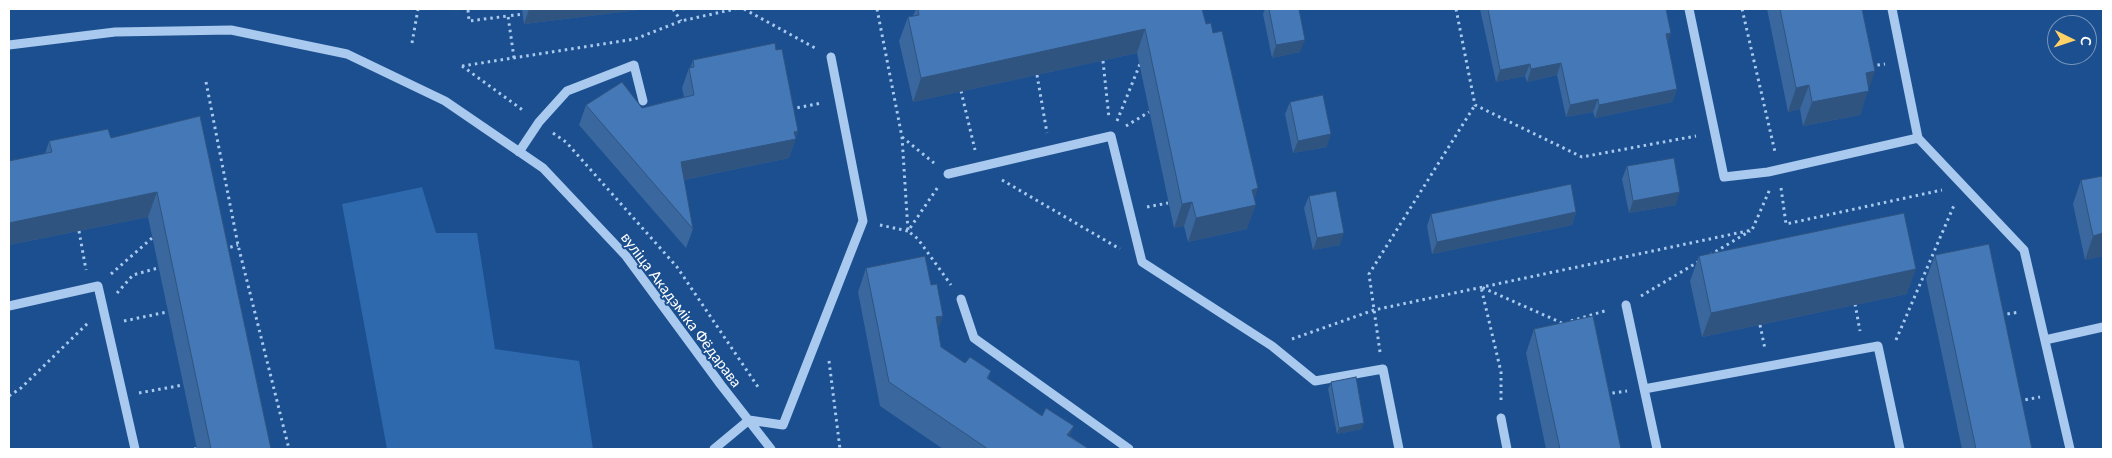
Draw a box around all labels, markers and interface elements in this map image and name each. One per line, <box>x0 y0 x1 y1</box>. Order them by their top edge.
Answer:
north arrow <box>2047 15 2097 65</box>
text: С <box>2078 36 2095 46</box>
street label: вуліца Акадэміка Фёдарава <box>617 229 745 391</box>

